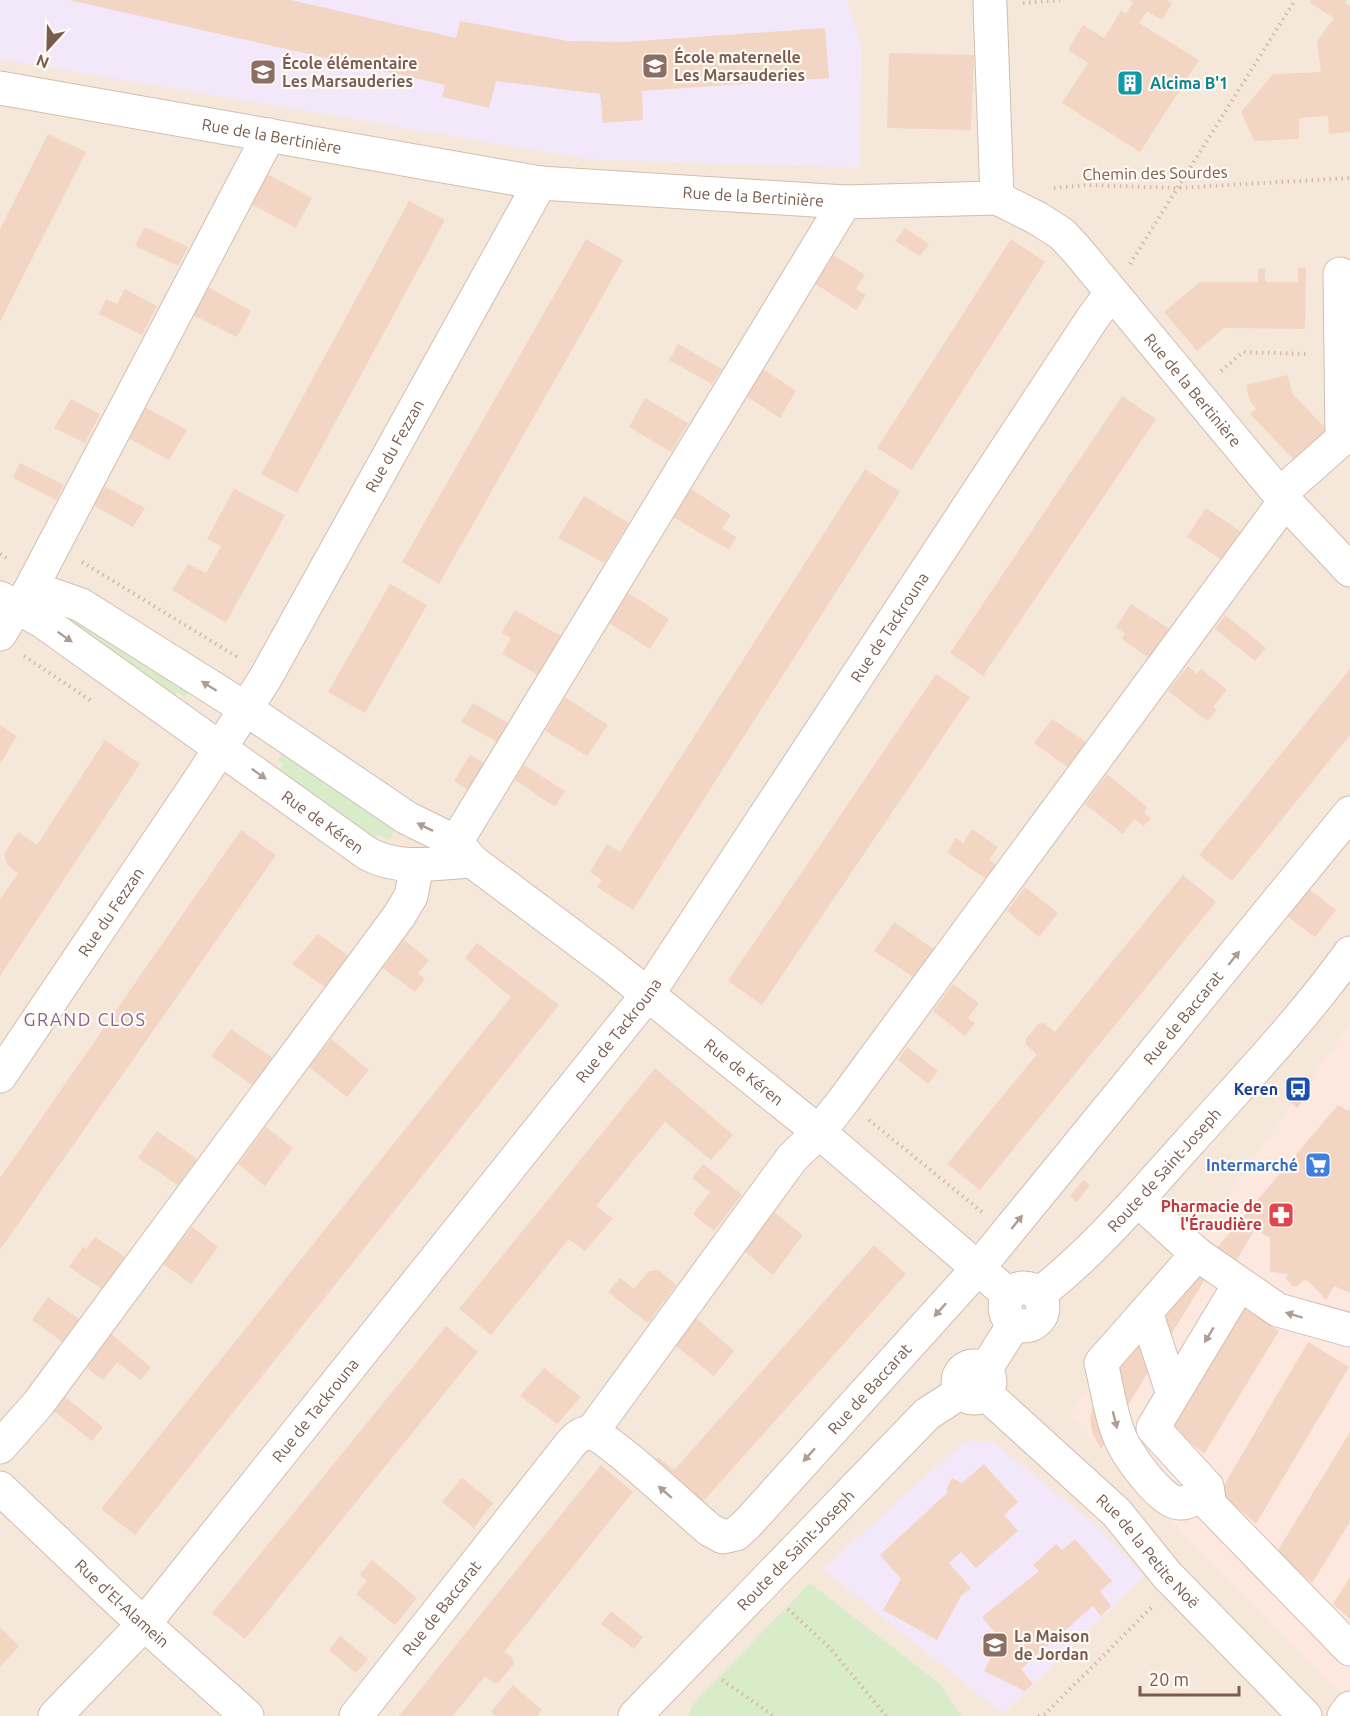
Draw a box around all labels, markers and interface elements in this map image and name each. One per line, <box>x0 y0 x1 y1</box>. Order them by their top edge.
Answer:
north arrow <box>18 18 78 78</box>
place label: École maternelle Les Marsauderies <box>674 46 805 84</box>
text: N <box>33 51 51 72</box>
school or university icon: École maternelle Les Marsauderies <box>640 51 670 81</box>
place label: École élémentaire Les Marsauderies <box>282 52 418 90</box>
school or university icon: École élémentaire Les Marsauderies <box>248 57 278 87</box>
building icon: Alcima B'1 <box>1115 68 1145 98</box>
place label: Alcima B'1 <box>1150 74 1228 92</box>
street label: Rue de la Bertinière <box>200 115 343 157</box>
street label: Chemin des Sourdes <box>1082 163 1228 183</box>
street label: Rue de la Bertinière <box>682 183 825 210</box>
street label: Rue de la Bertinière <box>1141 330 1245 450</box>
street label: Rue du Fezzan <box>361 396 427 495</box>
street label: Rue de Tackrouna <box>847 569 932 685</box>
one-way arrow <box>57 631 73 643</box>
one-way arrow <box>201 681 217 692</box>
one-way arrow <box>250 768 266 780</box>
street label: Rue de Kéren <box>279 786 367 857</box>
one-way arrow <box>417 822 434 832</box>
street label: Rue du Fezzan <box>74 864 147 960</box>
one-way arrow <box>1227 950 1240 965</box>
street label: Rue de Baccarat <box>1139 967 1227 1068</box>
street label: Rue de Tackrouna <box>572 975 665 1086</box>
district label: GRAND CLOS <box>23 1009 147 1029</box>
street label: Rue de Kéren <box>701 1035 787 1109</box>
bus stop icon: Keren <box>1283 1074 1313 1104</box>
place label: Keren <box>1234 1080 1278 1098</box>
street label: Route de Saint-Joseph <box>1104 1104 1224 1235</box>
supermarket icon: Intermarché <box>1303 1150 1333 1180</box>
place label: Intermarché <box>1206 1156 1298 1174</box>
place label: Pharmacie de l'Éraudière <box>1161 1197 1262 1233</box>
pharmacy icon: Pharmacie de l'Éraudière <box>1266 1200 1296 1230</box>
one-way arrow <box>1010 1214 1023 1230</box>
one-way arrow <box>934 1302 947 1317</box>
one-way arrow <box>1284 1310 1302 1319</box>
one-way arrow <box>1203 1327 1214 1343</box>
street label: Rue de Baccarat <box>824 1339 915 1438</box>
street label: Rue de Tackrouna <box>268 1355 362 1465</box>
one-way arrow <box>1111 1410 1121 1429</box>
one-way arrow <box>803 1448 817 1462</box>
one-way arrow <box>658 1486 673 1499</box>
street label: Route de Saint-Joseph <box>733 1486 858 1614</box>
street label: Rue de la Petite Noë <box>1093 1490 1203 1612</box>
street label: Rue d'El-Alamein <box>72 1555 173 1651</box>
street label: Rue de Baccarat <box>399 1556 485 1659</box>
place label: La Maison de Jordan <box>1014 1627 1089 1663</box>
school or university icon: La Maison de Jordan <box>980 1630 1010 1660</box>
scale bar <box>1140 1659 1239 1697</box>
text: 20 m <box>1149 1669 1189 1689</box>

